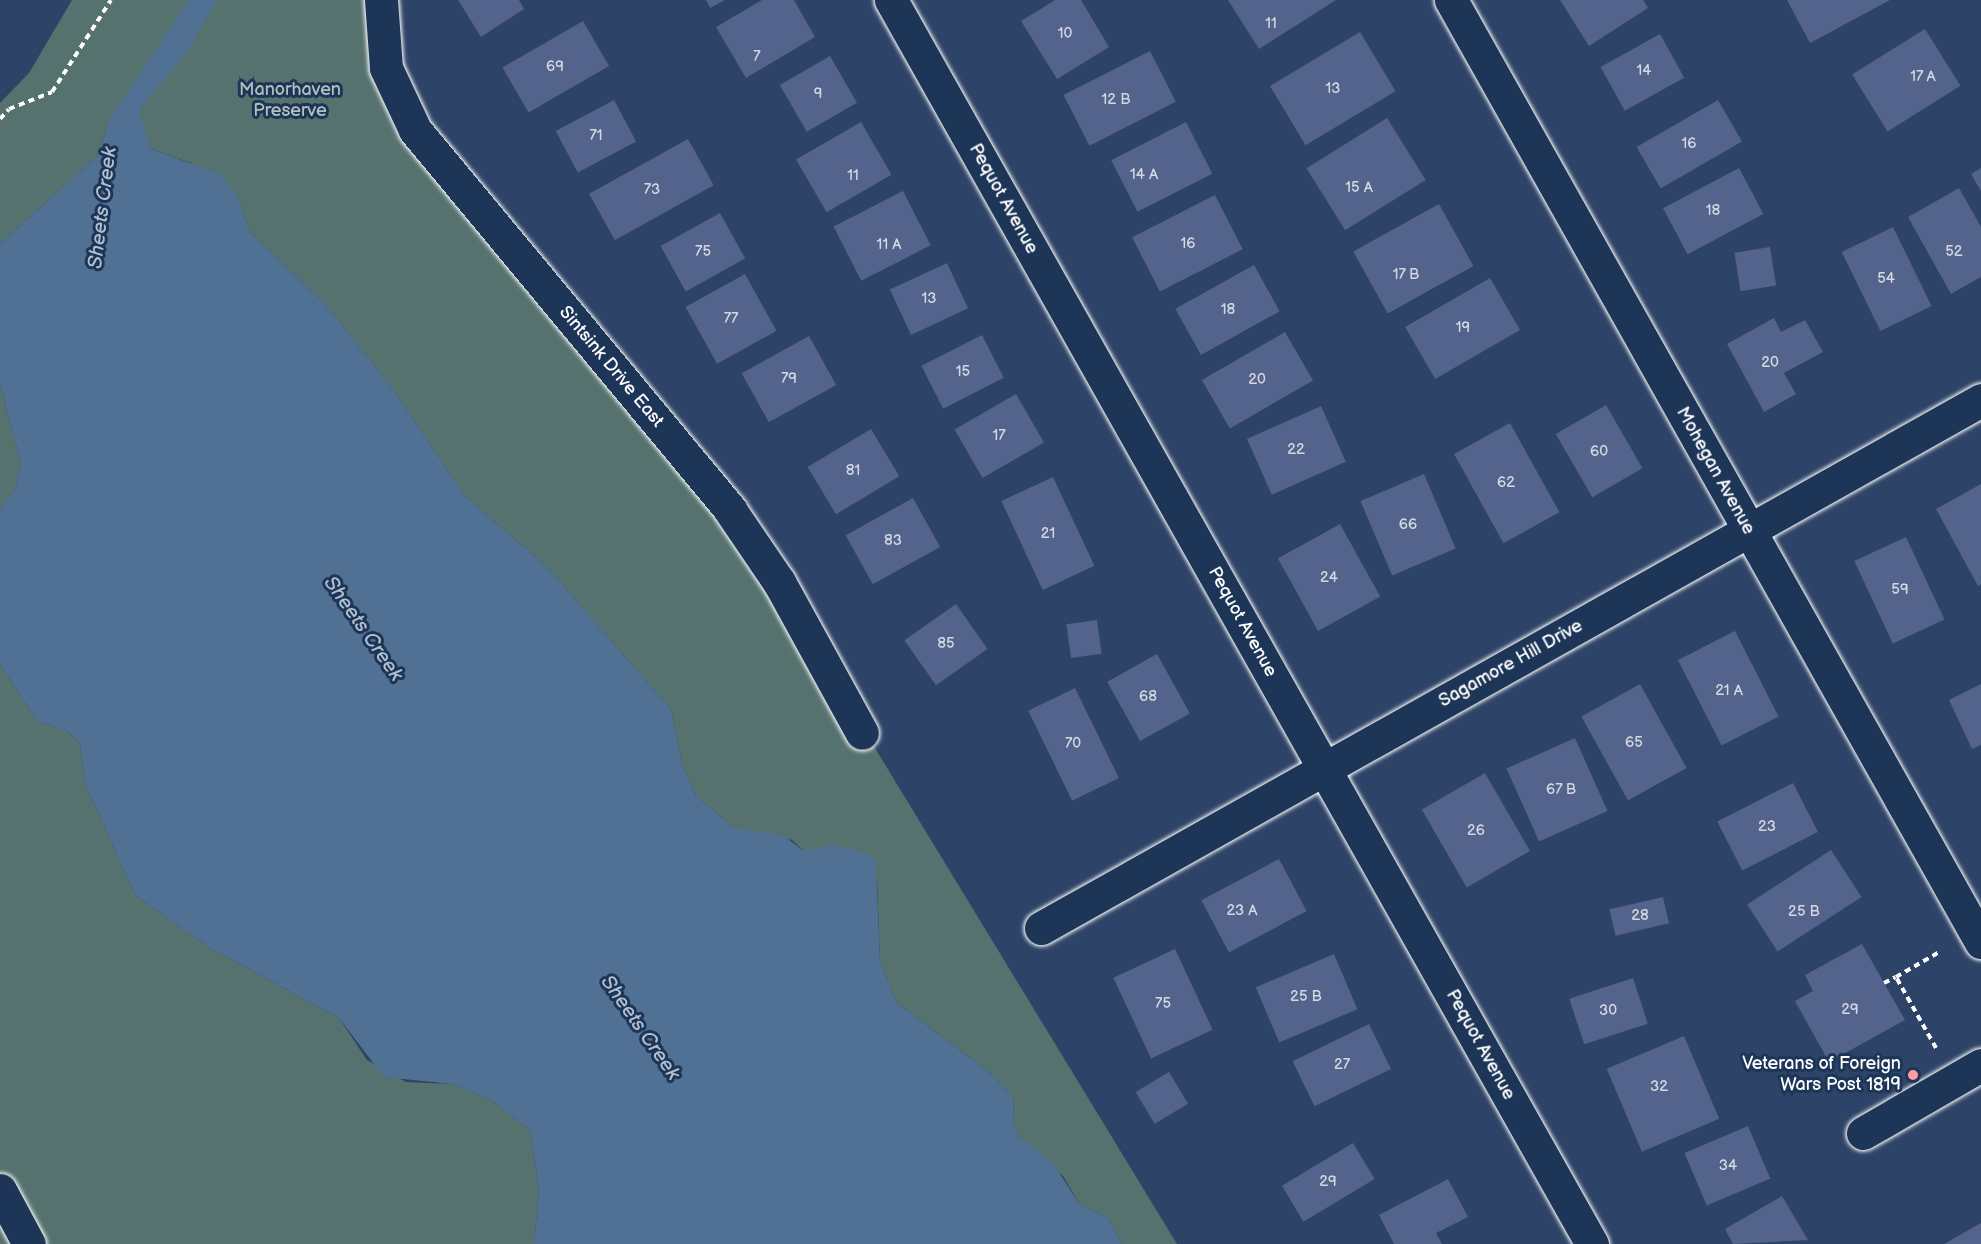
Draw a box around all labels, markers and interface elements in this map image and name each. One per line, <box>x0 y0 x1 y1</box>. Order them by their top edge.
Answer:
house number: 11 <box>1265 15 1277 33</box>
house number: 10 <box>1058 25 1072 43</box>
house number: 7 <box>753 48 761 66</box>
house number: 69 <box>546 58 564 76</box>
house number: 14 <box>1637 62 1651 80</box>
house number: 17 A <box>1910 68 1936 86</box>
park label: Manorhaven Preserve <box>239 80 341 122</box>
house number: 13 <box>1325 80 1341 98</box>
house number: 9 <box>814 85 822 103</box>
house number: 12 B <box>1102 91 1130 109</box>
house number: 71 <box>589 127 603 145</box>
house number: 16 <box>1682 135 1696 153</box>
street label: Pequot Avenue <box>964 140 1042 258</box>
water label: Sheets Creek <box>84 146 122 270</box>
house number: 14 A <box>1130 166 1158 184</box>
house number: 11 <box>847 167 859 185</box>
house number: 15 A <box>1345 179 1373 197</box>
house number: 73 <box>644 181 660 199</box>
house number: 18 <box>1706 202 1720 220</box>
house number: 16 <box>1181 235 1195 253</box>
house number: 11 A <box>877 236 901 254</box>
house number: 75 <box>695 243 711 261</box>
house number: 52 <box>1945 243 1963 261</box>
house number: 17 B <box>1392 266 1420 284</box>
house number: 54 <box>1877 270 1895 288</box>
house number: 13 <box>921 290 937 308</box>
house number: 18 <box>1221 301 1235 319</box>
street label: Sintsink Drive East <box>554 302 668 432</box>
house number: 77 <box>724 310 738 328</box>
house number: 19 <box>1456 319 1470 337</box>
house number: 20 <box>1761 354 1779 372</box>
house number: 15 <box>956 363 970 381</box>
house number: 79 <box>781 370 797 388</box>
house number: 20 <box>1248 371 1266 389</box>
street label: Mohegan Avenue <box>1671 403 1759 539</box>
house number: 17 <box>992 427 1006 445</box>
house number: 22 <box>1287 441 1305 459</box>
house number: 60 <box>1590 443 1608 461</box>
house number: 81 <box>846 462 860 480</box>
house number: 62 <box>1497 474 1515 492</box>
house number: 66 <box>1399 516 1417 534</box>
house number: 21 <box>1041 525 1055 543</box>
house number: 83 <box>884 532 902 550</box>
street label: Pequot Avenue <box>1203 563 1281 681</box>
house number: 24 <box>1320 569 1338 587</box>
water label: Sheets Creek <box>318 572 408 686</box>
house number: 59 <box>1891 581 1909 599</box>
street label: Sagamore Hill Drive <box>1435 616 1587 712</box>
house number: 85 <box>937 635 955 653</box>
house number: 21 A <box>1715 682 1743 700</box>
house number: 68 <box>1139 688 1157 706</box>
house number: 65 <box>1625 734 1643 752</box>
house number: 70 <box>1065 735 1081 753</box>
house number: 67 B <box>1546 781 1576 799</box>
house number: 23 <box>1758 818 1776 836</box>
house number: 26 <box>1467 822 1485 840</box>
house number: 23 A <box>1227 902 1257 920</box>
house number: 25 B <box>1788 903 1820 921</box>
house number: 28 <box>1631 907 1649 925</box>
water label: Sheets Creek <box>595 971 685 1085</box>
street label: Pequot Avenue <box>1441 986 1519 1104</box>
house number: 25 B <box>1290 988 1322 1006</box>
house number: 75 <box>1155 995 1171 1013</box>
house number: 29 <box>1841 1001 1859 1019</box>
house number: 30 <box>1599 1002 1617 1020</box>
place label: Veterans of Foreign Wars Post 1819 <box>1742 1054 1901 1096</box>
house number: 27 <box>1334 1056 1350 1074</box>
marker: Veterans of Foreign Wars Post 1819 <box>1906 1068 1920 1082</box>
house number: 32 <box>1650 1078 1668 1096</box>
house number: 34 <box>1719 1157 1737 1175</box>
house number: 29 <box>1319 1173 1337 1191</box>

